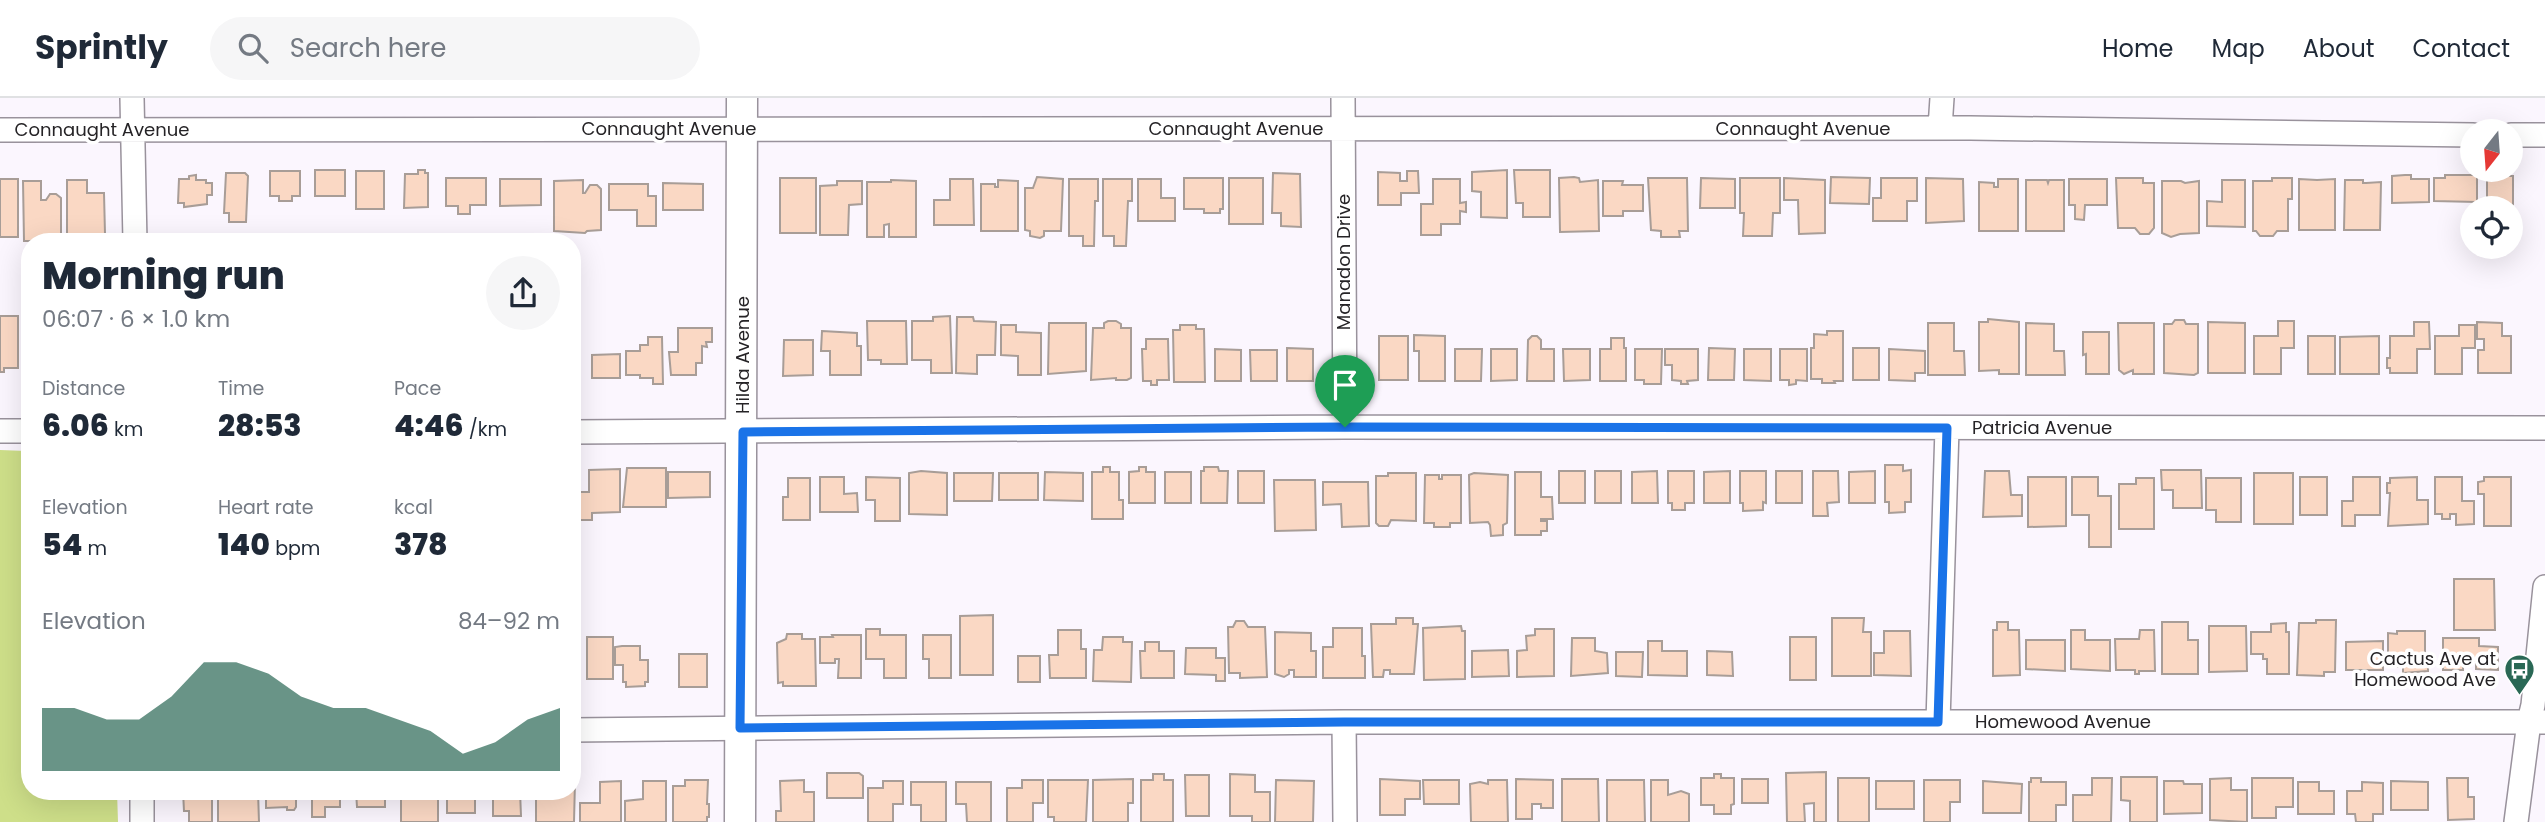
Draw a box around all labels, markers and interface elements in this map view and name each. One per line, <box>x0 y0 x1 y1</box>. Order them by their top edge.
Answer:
search box <box>210 17 700 80</box>
text: Sprintly <box>35 24 168 71</box>
icon: search <box>234 29 272 67</box>
text: Search here <box>290 30 446 66</box>
text: Home <box>2102 32 2174 65</box>
text: Map <box>2212 32 2265 65</box>
text: About <box>2303 32 2374 65</box>
text: Contact <box>2412 32 2510 65</box>
street label: Connaught Avenue <box>582 116 756 141</box>
street label: Connaught Avenue <box>1149 116 1323 141</box>
street label: Connaught Avenue <box>1716 116 1890 141</box>
street label: Connaught Avenue <box>15 117 189 142</box>
north arrow <box>2460 119 2524 182</box>
map controls <box>2460 119 2523 259</box>
street label: Manadon Drive <box>1331 194 1356 330</box>
button: locate <box>2460 196 2523 259</box>
text: Morning run <box>42 249 285 302</box>
button: share <box>486 256 560 330</box>
street label: Hilda Avenue <box>730 296 755 414</box>
text: 06:07 · 6 × 1.0 km <box>42 303 230 335</box>
pin <box>1315 355 1375 427</box>
icon: arrive <box>1326 366 1364 404</box>
text: Distance <box>42 375 125 402</box>
text: Time <box>218 375 264 402</box>
text: Pace <box>394 375 441 402</box>
text: 6.06 <box>42 404 109 447</box>
text: 28:53 <box>218 404 302 447</box>
text: 4:46 <box>394 404 464 447</box>
street label: Patricia Avenue <box>1972 415 2112 440</box>
text: km <box>109 416 143 443</box>
text: /km <box>464 416 507 443</box>
text: Elevation <box>42 494 128 521</box>
text: Heart rate <box>218 494 313 521</box>
text: kcal <box>394 494 433 521</box>
text: 54 <box>42 523 82 566</box>
text: 140 <box>218 523 270 566</box>
text: 378 <box>394 523 448 566</box>
text: m <box>82 535 107 562</box>
text: bpm <box>270 535 320 562</box>
text: Elevation <box>42 605 146 637</box>
text: 84–92 m <box>458 605 560 637</box>
place label: Cactus Ave at Homewood Ave <box>2354 646 2496 692</box>
bus stop icon: Cactus Ave at Homewood Ave <box>2502 652 2536 696</box>
street label: Homewood Avenue <box>1975 709 2151 734</box>

